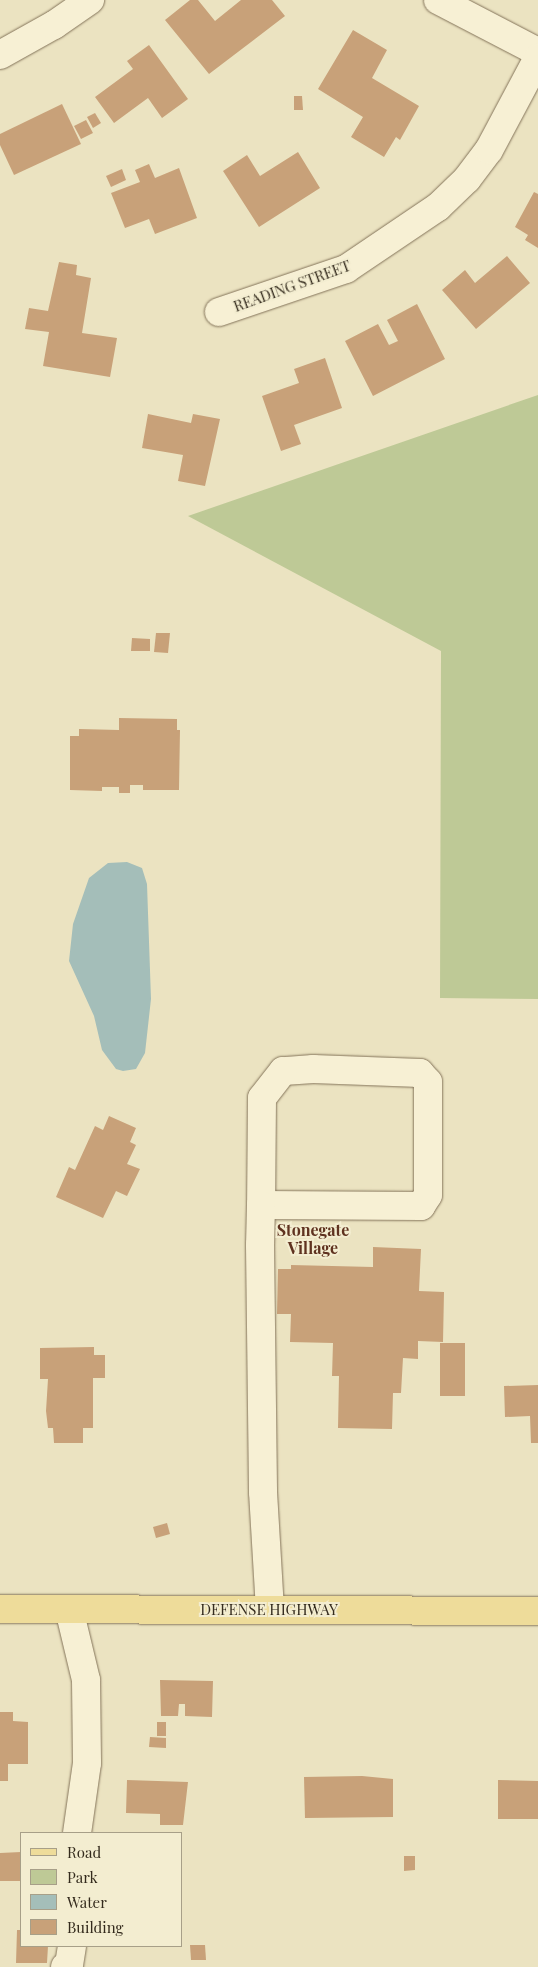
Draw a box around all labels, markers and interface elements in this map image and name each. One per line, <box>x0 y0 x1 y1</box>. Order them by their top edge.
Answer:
street label: READING STREET <box>231 256 353 316</box>
district label: Stonegate Village <box>277 1220 349 1258</box>
street label: DEFENSE HIGHWAY <box>200 1601 338 1619</box>
legend <box>20 1832 182 1947</box>
text: Road <box>67 1842 101 1862</box>
text: Park <box>67 1867 98 1887</box>
text: Water <box>67 1892 107 1912</box>
text: Building <box>67 1917 123 1937</box>

